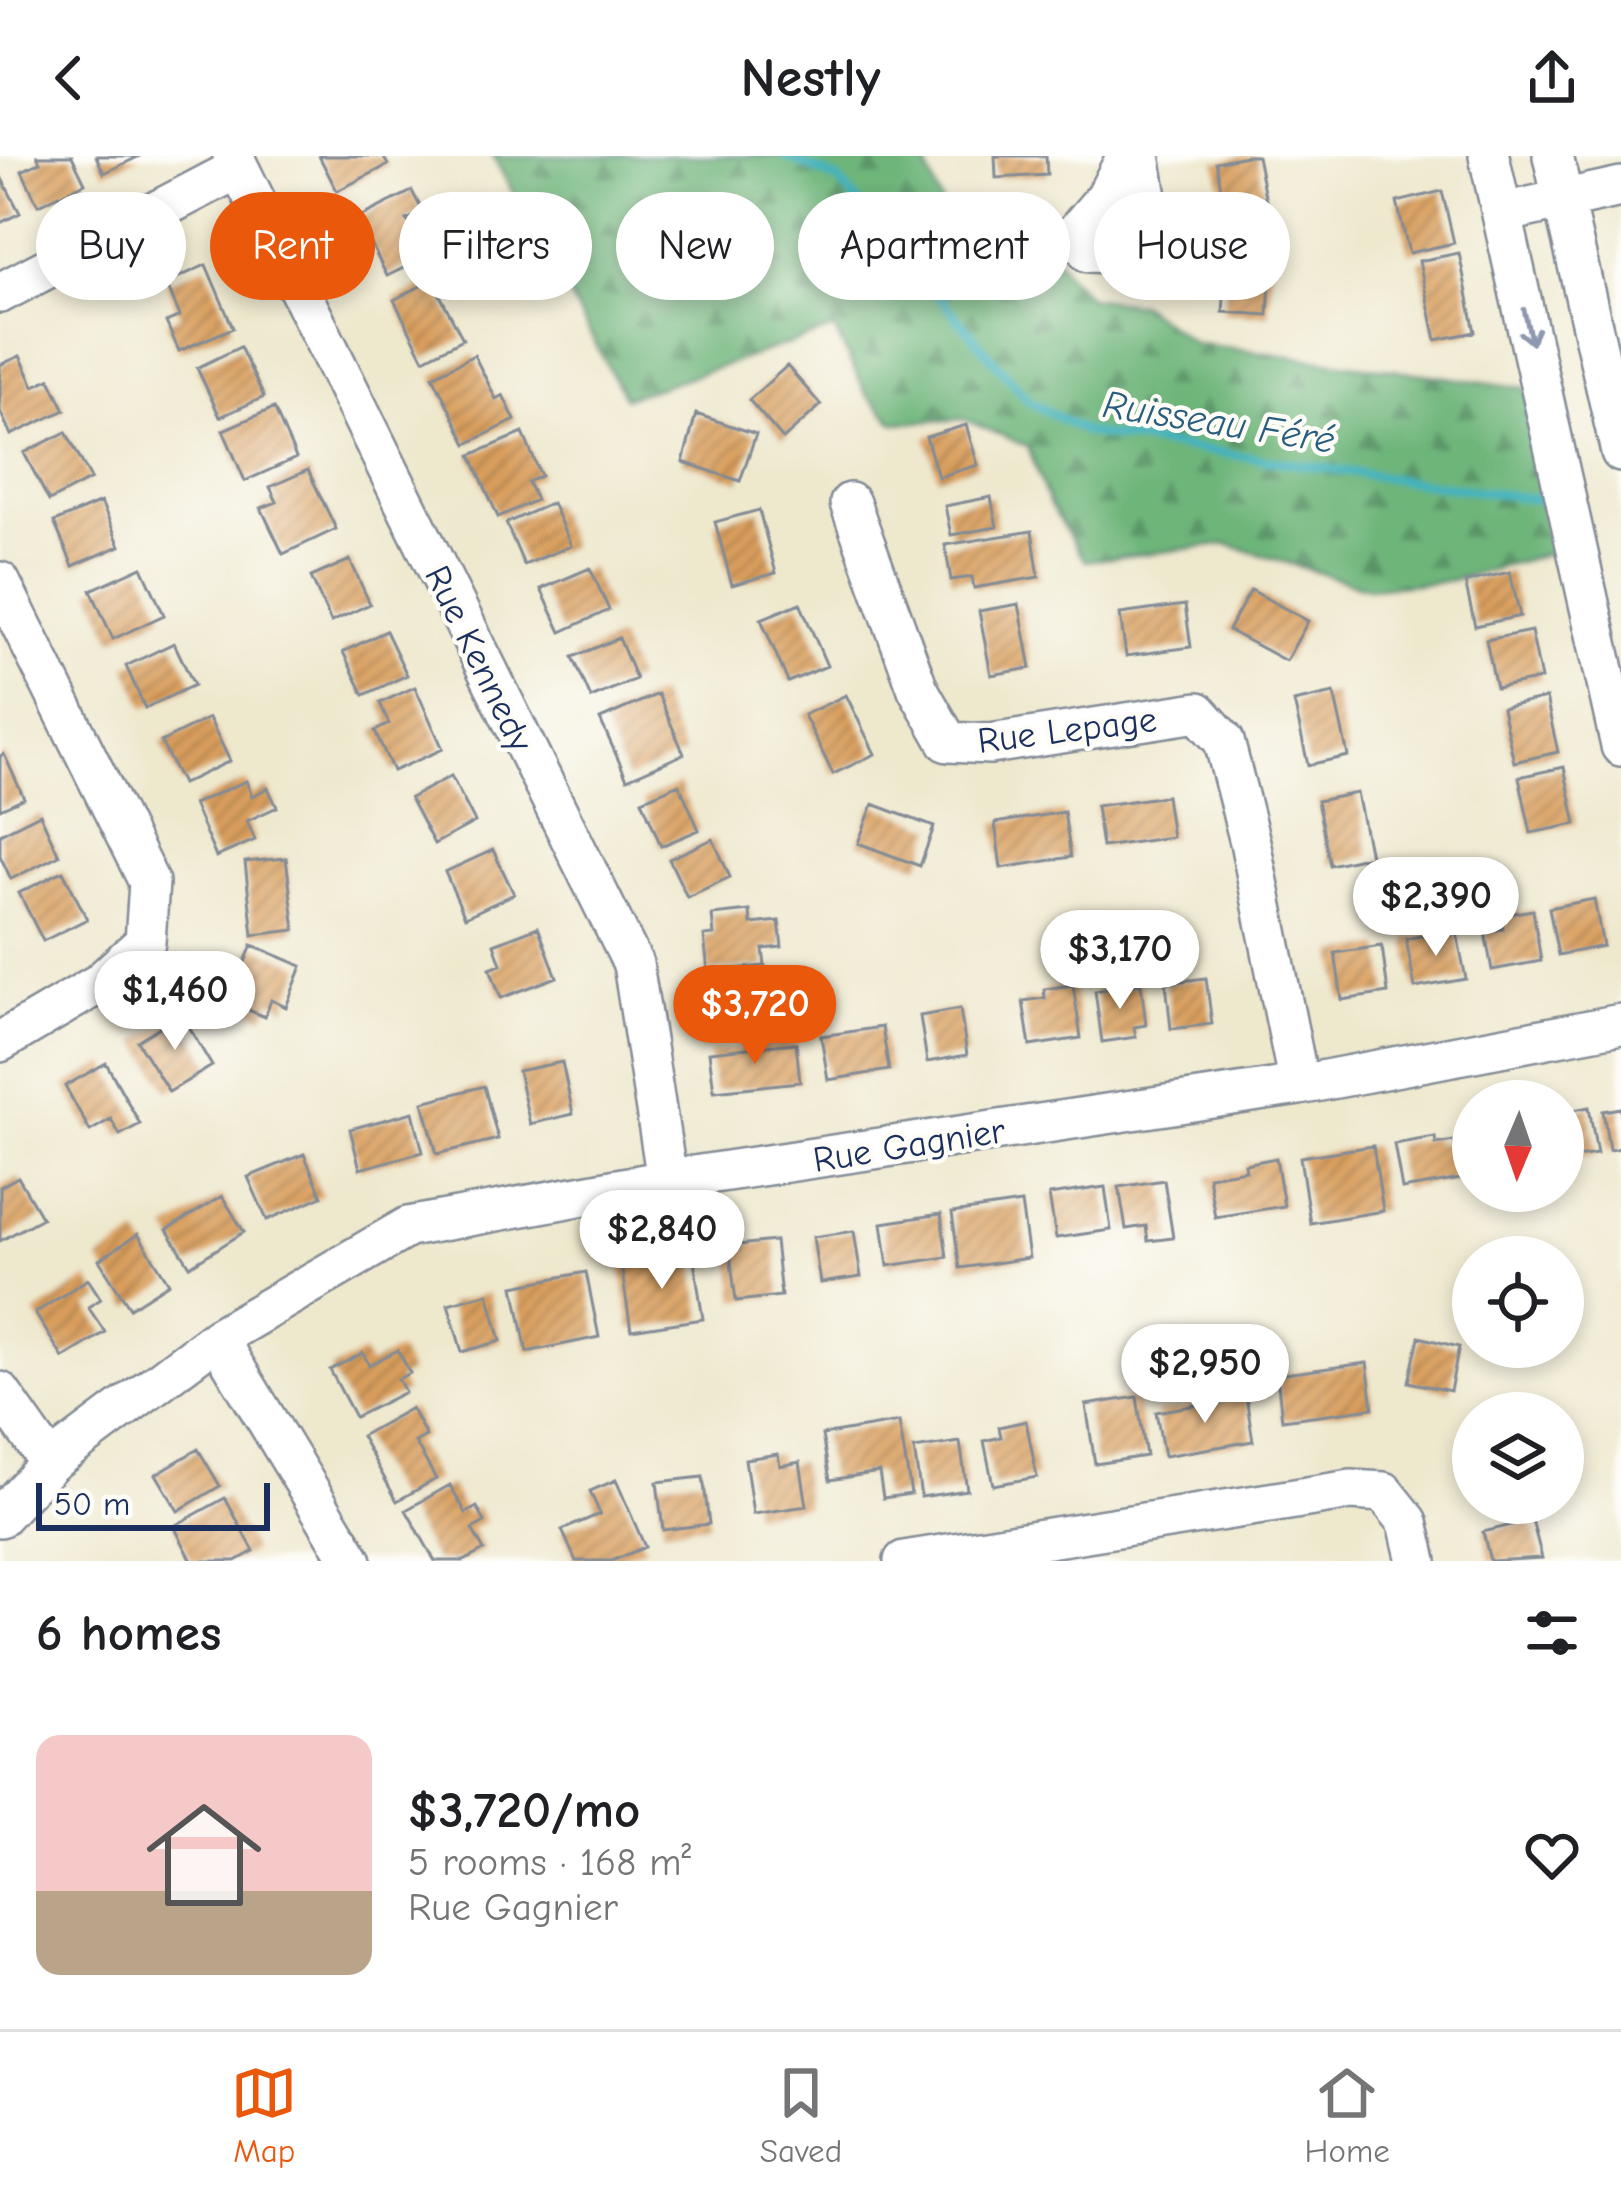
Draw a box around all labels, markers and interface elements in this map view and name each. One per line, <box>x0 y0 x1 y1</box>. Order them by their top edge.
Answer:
icon: back <box>36 45 102 111</box>
icon: share <box>1519 45 1585 111</box>
text: Nestly <box>741 47 880 110</box>
chip: Buy <box>36 192 186 300</box>
chip: Rent <box>210 192 375 300</box>
chip: Filters <box>399 192 592 300</box>
chip: New <box>616 192 774 300</box>
chip: Apartment <box>798 192 1070 300</box>
chip: House <box>1094 192 1290 300</box>
one-way arrow <box>1517 308 1540 346</box>
water label: Ruisseau Féré <box>1100 382 1338 463</box>
street label: Rue Kennedy <box>416 559 542 759</box>
street label: Rue Lepage <box>975 699 1159 762</box>
pin: $2,390 <box>1338 857 1534 959</box>
text: $2,390 <box>1380 873 1492 918</box>
pin: $3,170 <box>1022 910 1218 1012</box>
text: $3,170 <box>1067 926 1173 971</box>
pin: $1,460 <box>77 951 273 1053</box>
pin: $3,720 <box>657 965 853 1067</box>
text: $1,460 <box>121 967 229 1012</box>
text: $3,720 <box>700 981 810 1026</box>
north arrow <box>1452 1080 1584 1212</box>
map controls <box>1452 1080 1584 1524</box>
street label: Rue Gagnier <box>810 1110 1009 1181</box>
pin: $2,840 <box>564 1190 760 1292</box>
text: $2,840 <box>607 1206 717 1251</box>
button: locate <box>1452 1236 1584 1368</box>
pin: $2,950 <box>1107 1324 1303 1426</box>
text: $2,950 <box>1148 1340 1262 1385</box>
button: layers <box>1452 1392 1584 1524</box>
scale bar <box>36 1477 270 1530</box>
text: 50 m <box>54 1485 130 1523</box>
icon: filters <box>1519 1600 1585 1666</box>
text: 6 homes <box>36 1604 221 1663</box>
text: $3,720/mo <box>408 1781 640 1840</box>
icon: home <box>132 1783 276 1927</box>
icon: heart <box>1519 1822 1585 1888</box>
text: 5 rooms · 168 m² <box>408 1840 691 1885</box>
text: Rue Gagnier <box>408 1885 618 1930</box>
tab: Map <box>231 2060 297 2170</box>
tab: Saved <box>760 2060 842 2170</box>
tab: Home <box>1305 2060 1390 2170</box>

